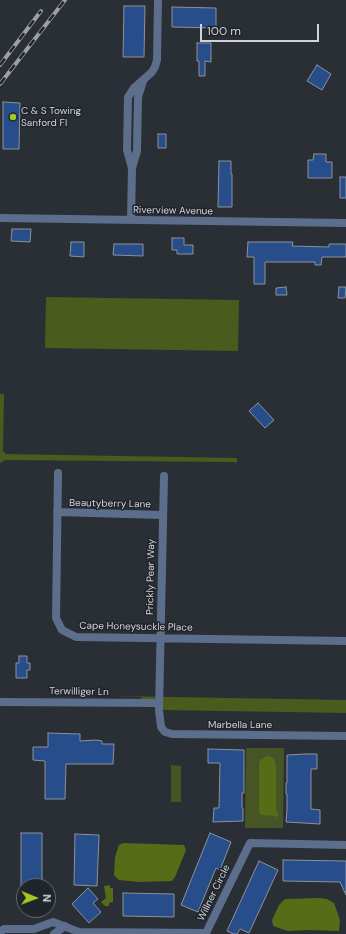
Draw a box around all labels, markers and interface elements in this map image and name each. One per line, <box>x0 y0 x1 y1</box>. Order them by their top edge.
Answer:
scale bar <box>202 16 321 42</box>
text: 100 m <box>207 23 241 39</box>
place label: C & S Towing Sanford Fl <box>21 105 81 128</box>
marker: C & S Towing Sanford Fl <box>8 112 18 122</box>
street label: Riverview Avenue <box>133 204 213 218</box>
street label: Beautyberry Lane <box>69 497 151 511</box>
street label: Prickly Pear Way <box>144 539 158 615</box>
street label: Cape Honeysuckle Place <box>79 620 193 634</box>
street label: Terwilliger Ln <box>49 685 109 699</box>
street label: Marbella Lane <box>208 719 272 731</box>
street label: Willner Circle <box>195 863 233 923</box>
north arrow <box>16 878 56 918</box>
text: N <box>40 894 54 902</box>

